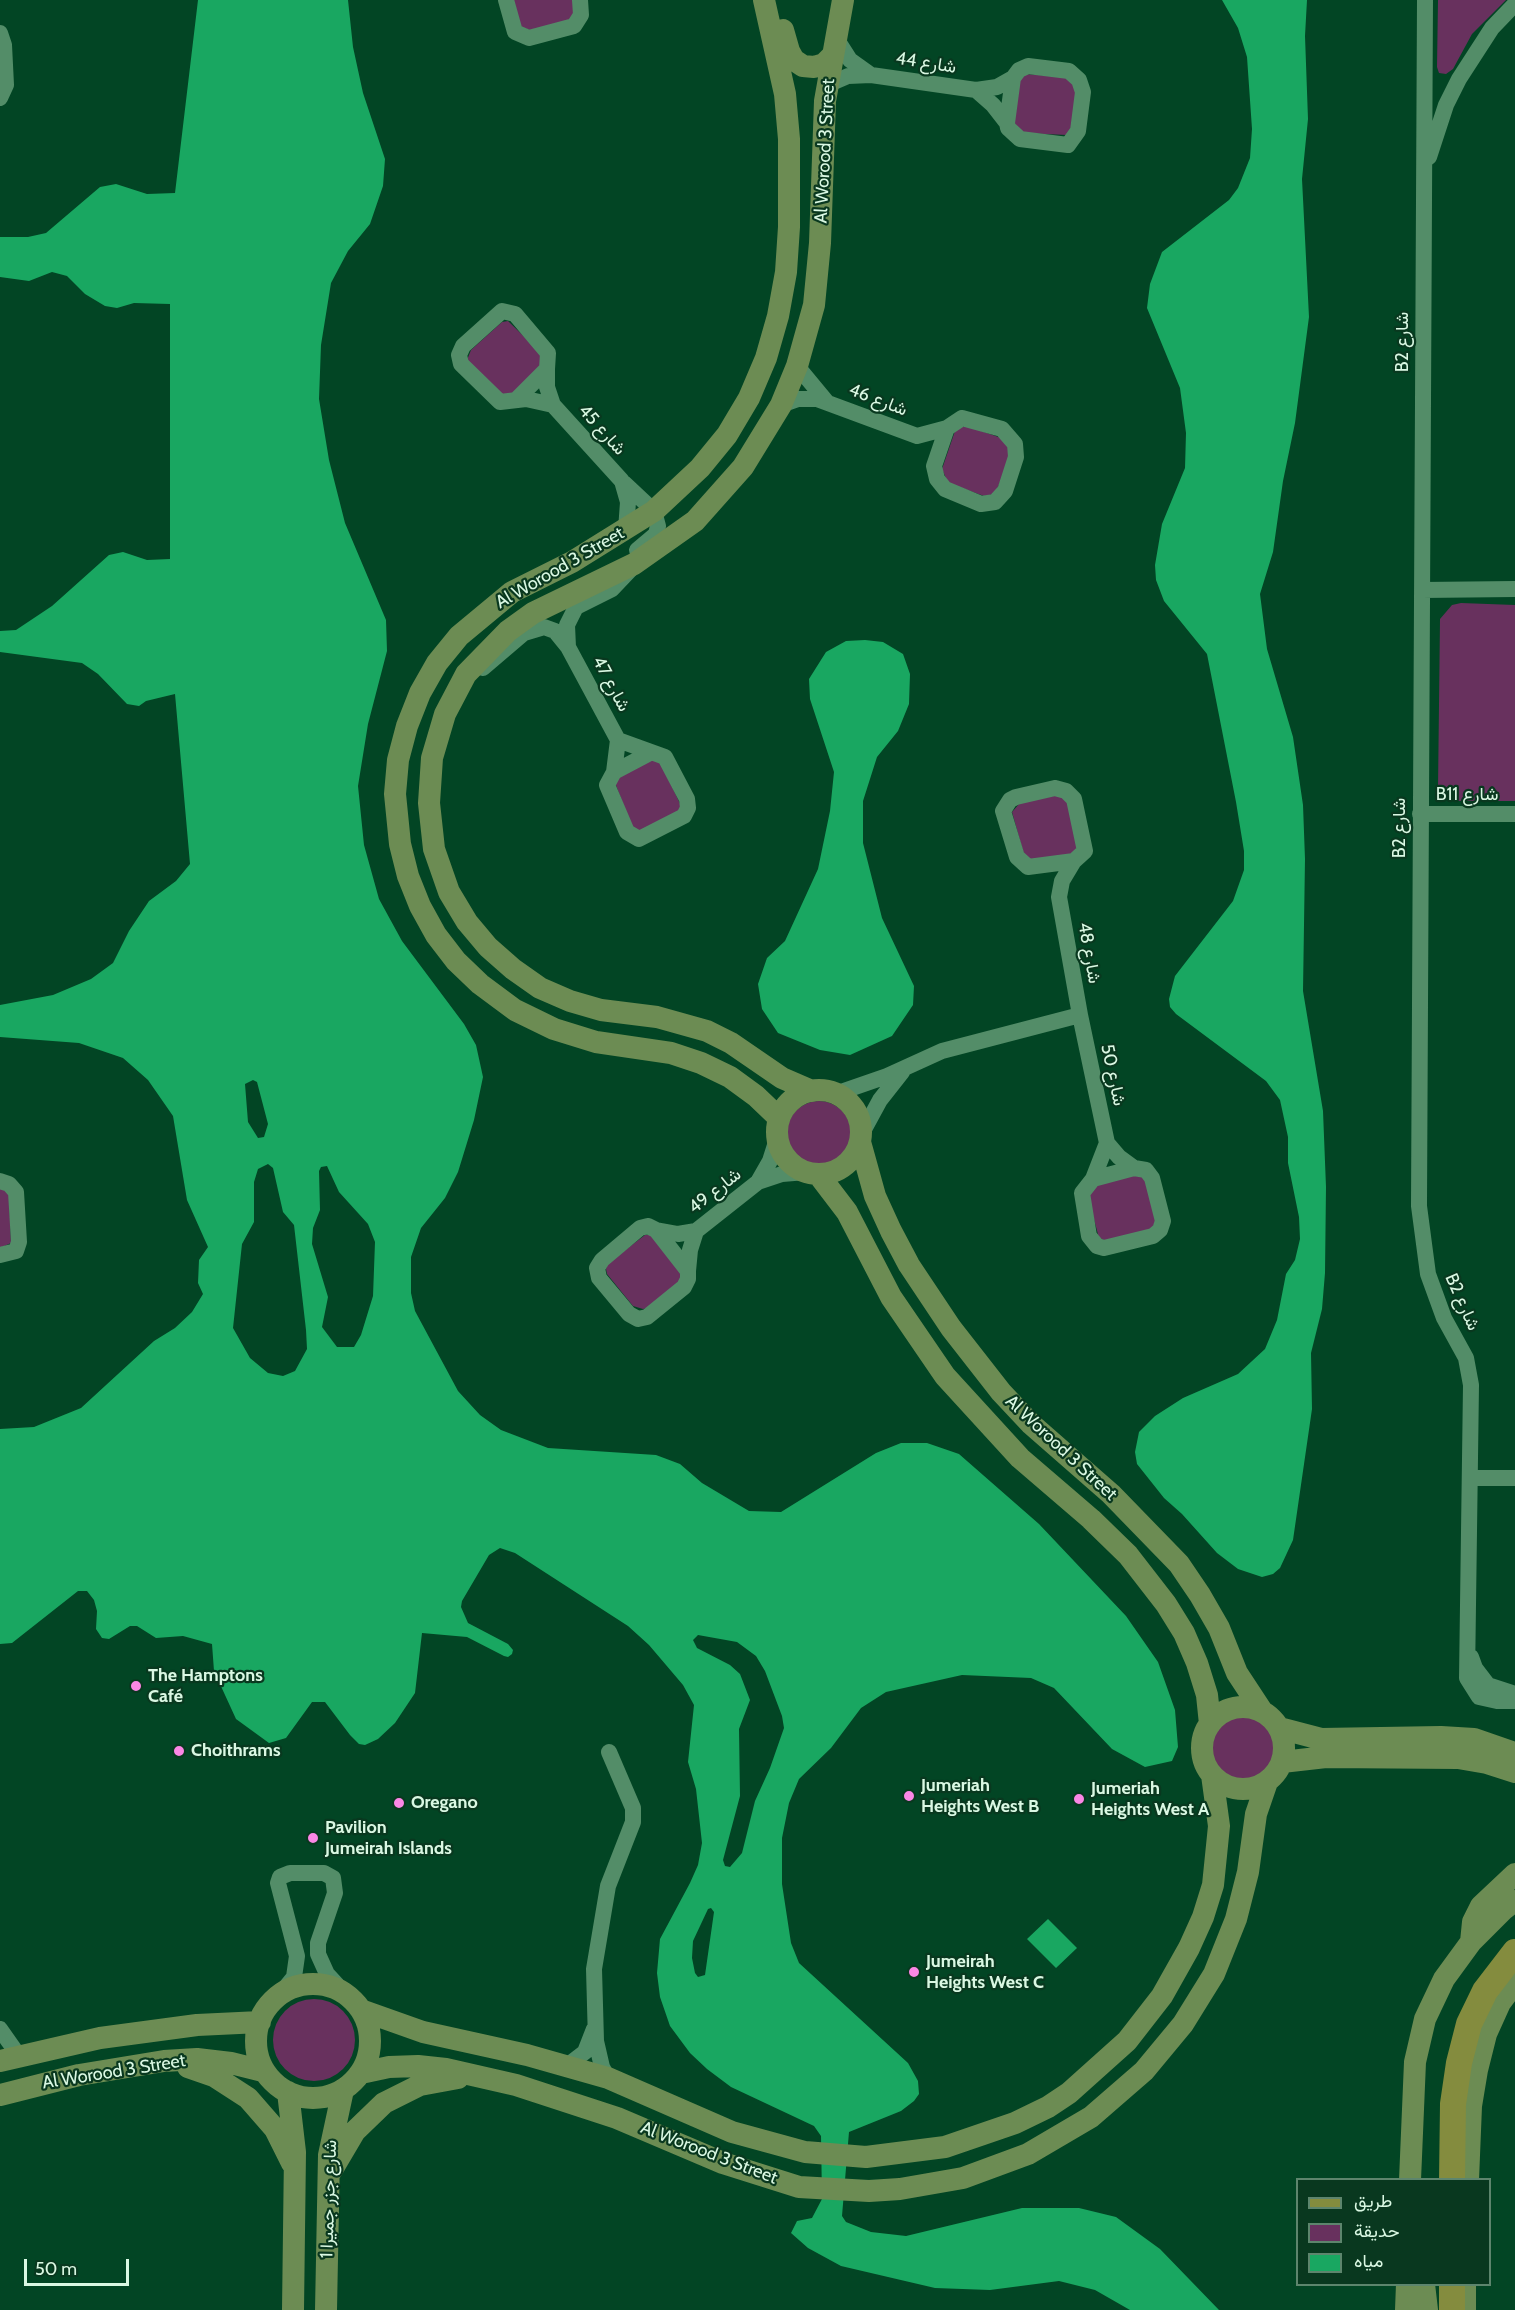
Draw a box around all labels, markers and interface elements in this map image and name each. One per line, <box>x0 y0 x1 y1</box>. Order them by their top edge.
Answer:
street label: شارع 44 <box>894 48 958 78</box>
street label: Al Worood 3 Street <box>810 78 840 224</box>
street label: B2 شارع <box>1392 312 1414 372</box>
street label: شارع 46 <box>846 379 910 421</box>
street label: شارع 45 <box>574 400 630 460</box>
street label: Al Worood 3 Street <box>492 522 628 614</box>
street label: شارع 47 <box>587 653 635 715</box>
street label: B11 شارع <box>1436 784 1498 806</box>
street label: B2 شارع <box>1389 798 1411 858</box>
street label: شارع 48 <box>1073 921 1105 985</box>
street label: شارع 50 <box>1096 1042 1130 1108</box>
street label: شارع 49 <box>684 1164 746 1218</box>
street label: B2 شارع <box>1440 1270 1484 1334</box>
street label: Al Worood 3 Street <box>1001 1391 1121 1505</box>
place label: The Hamptons Café <box>148 1665 263 1708</box>
marker: The Hamptons Café <box>129 1679 143 1693</box>
place label: Choithrams <box>191 1740 281 1762</box>
marker: Choithrams <box>172 1744 186 1758</box>
place label: Jumeriah Heights West B <box>921 1775 1039 1818</box>
place label: Jumeriah Heights West A <box>1091 1778 1209 1820</box>
marker: Jumeriah Heights West B <box>902 1789 916 1803</box>
place label: Oregano <box>411 1792 478 1814</box>
marker: Jumeriah Heights West A <box>1072 1792 1086 1806</box>
marker: Oregano <box>392 1796 406 1810</box>
place label: Pavilion Jumeirah Islands <box>325 1817 452 1860</box>
marker: Pavilion Jumeirah Islands <box>306 1831 320 1845</box>
place label: Jumeirah Heights West C <box>926 1951 1044 1994</box>
marker: Jumeirah Heights West C <box>907 1965 921 1979</box>
street label: Al Worood 3 Street <box>41 2050 187 2094</box>
street label: Al Worood 3 Street <box>638 2117 780 2189</box>
street label: شارع جزر جميرا 1 <box>316 2139 342 2259</box>
legend <box>1296 2178 1491 2286</box>
text: طريق <box>1354 2190 1392 2212</box>
text: حديقة <box>1354 2220 1400 2242</box>
scale bar <box>27 2247 132 2285</box>
text: مياه <box>1354 2250 1383 2272</box>
text: 50 m <box>35 2258 77 2280</box>

